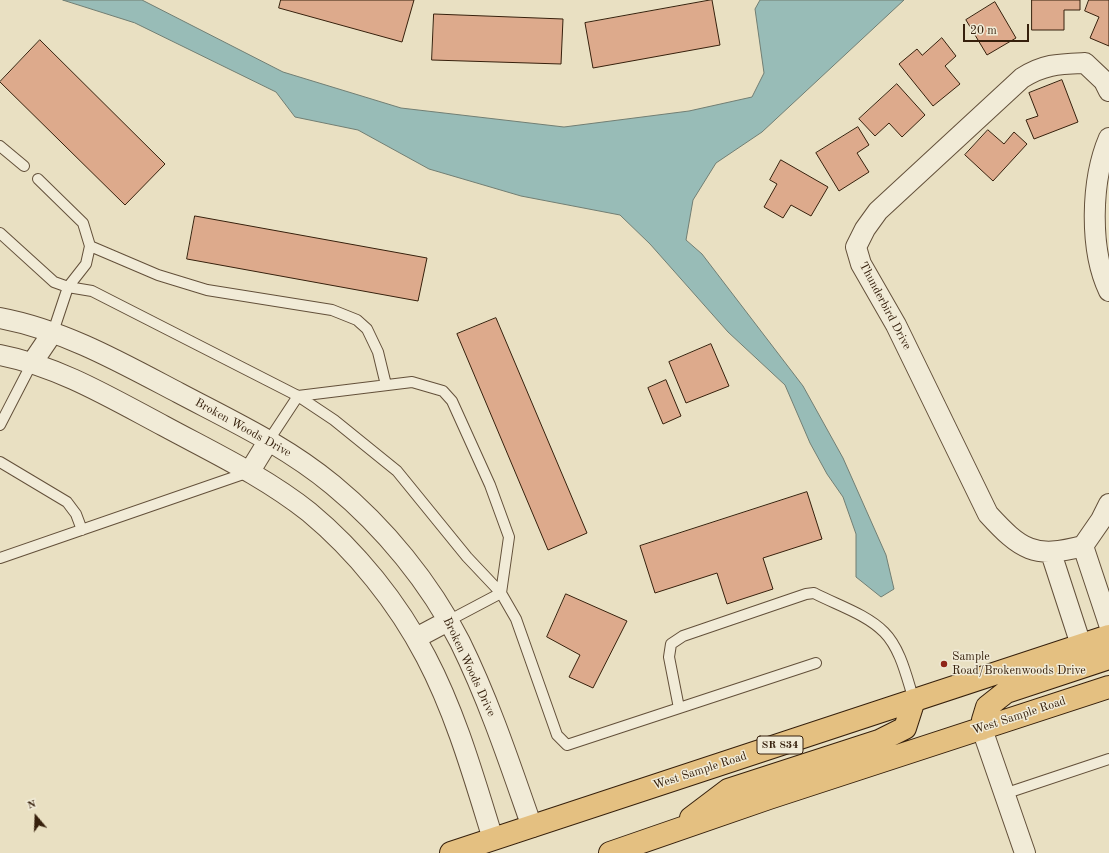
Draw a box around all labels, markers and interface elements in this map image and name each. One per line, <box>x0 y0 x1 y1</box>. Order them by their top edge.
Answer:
scale bar <box>965 16 1031 42</box>
text: 20 m <box>970 25 997 37</box>
street label: Thunderbird Drive <box>856 260 914 352</box>
street label: Broken Woods Drive <box>192 396 294 460</box>
street label: Broken Woods Drive <box>440 615 498 719</box>
place label: Sample Road/Brokenwoods Drive <box>952 650 1086 678</box>
marker: Sample Road/Brokenwoods Drive <box>939 659 949 669</box>
street label: West Sample Road <box>970 694 1068 738</box>
road number: SR 834 <box>757 736 803 754</box>
street label: West Sample Road <box>651 749 749 793</box>
north arrow <box>16 797 56 837</box>
text: N <box>26 799 38 812</box>

